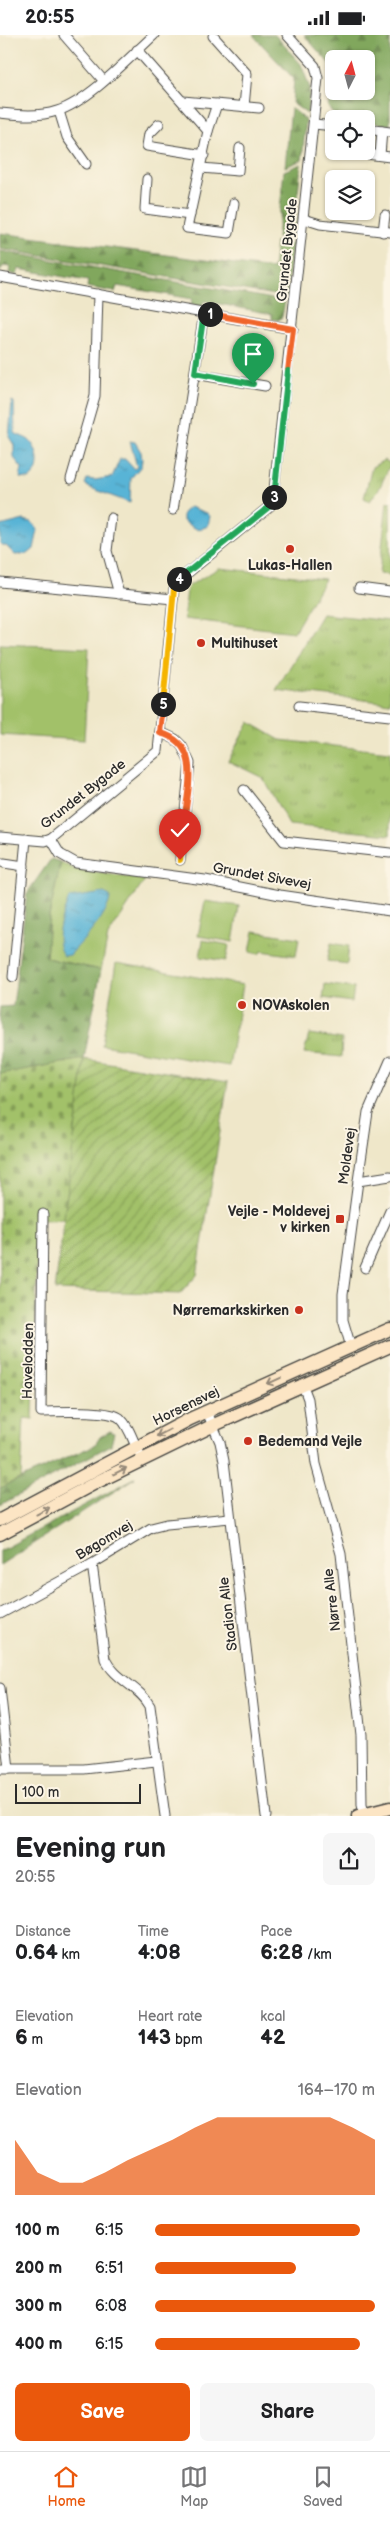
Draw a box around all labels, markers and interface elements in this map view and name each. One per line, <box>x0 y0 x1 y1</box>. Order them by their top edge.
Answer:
text: 20:55 <box>25 6 74 29</box>
north arrow <box>325 50 375 100</box>
map controls <box>325 50 375 220</box>
button: locate <box>325 110 375 160</box>
button: layers <box>325 170 375 220</box>
street label: Grundet Bygade <box>273 198 301 302</box>
pin: 1 <box>198 301 222 327</box>
text: 1 <box>208 306 213 323</box>
pin <box>232 333 274 384</box>
icon: arrive <box>239 340 267 368</box>
pin: 3 <box>262 485 286 509</box>
text: 3 <box>270 489 279 506</box>
marker: Lukas-Hallen <box>284 543 296 555</box>
place label: Lukas-Hallen <box>248 557 332 574</box>
pin: 4 <box>166 567 192 591</box>
text: 4 <box>175 571 184 588</box>
place label: Multihuset <box>211 635 278 652</box>
marker: Multihuset <box>195 637 207 649</box>
pin: 5 <box>150 691 176 717</box>
text: 5 <box>159 696 168 713</box>
street label: Grundet Bygade <box>37 755 129 833</box>
pin <box>159 809 201 860</box>
icon: check <box>166 816 194 844</box>
street label: Grundet Sivevej <box>211 859 313 893</box>
place label: NOVAskolen <box>252 997 330 1014</box>
marker: NOVAskolen <box>236 999 248 1011</box>
street label: Moldevej <box>335 1126 359 1186</box>
place label: Vejle - Moldevej v kirken <box>228 1203 330 1236</box>
marker: Vejle - Moldevej v kirken <box>334 1213 346 1225</box>
place label: Nørremarkskirken <box>173 1302 289 1319</box>
marker: Nørremarkskirken <box>293 1304 305 1316</box>
street label: Havelodden <box>19 1323 37 1399</box>
one-way arrow <box>267 1377 282 1387</box>
street label: Horsensvej <box>150 1383 222 1429</box>
one-way arrow <box>156 1428 171 1438</box>
place label: Bedemand Vejle <box>258 1433 362 1450</box>
marker: Bedemand Vejle <box>242 1435 254 1447</box>
one-way arrow <box>112 1466 127 1476</box>
one-way arrow <box>35 1506 50 1515</box>
street label: Bøgomvej <box>72 1516 136 1564</box>
street label: Nørre Alle <box>320 1568 344 1632</box>
street label: Stadion Alle <box>215 1576 241 1652</box>
scale bar <box>15 1781 141 1804</box>
text: 100 m <box>22 1784 59 1801</box>
text: Evening run <box>15 1832 166 1865</box>
button: share <box>323 1833 375 1885</box>
text: 20:55 <box>15 1868 55 1887</box>
text: Distance <box>15 1923 71 1940</box>
text: Time <box>138 1923 169 1940</box>
text: Pace <box>260 1923 292 1940</box>
text: 0.64 <box>15 1940 58 1965</box>
text: 4:08 <box>138 1940 181 1965</box>
text: 6:28 <box>260 1940 303 1965</box>
text: km <box>58 1946 80 1963</box>
text: /km <box>303 1946 332 1963</box>
text: Elevation <box>15 2008 73 2025</box>
text: Heart rate <box>138 2008 202 2025</box>
text: kcal <box>260 2008 285 2025</box>
text: 6 <box>15 2025 28 2050</box>
text: 143 <box>138 2025 171 2050</box>
text: 42 <box>260 2025 285 2050</box>
text: m <box>28 2031 43 2048</box>
text: bpm <box>171 2031 203 2048</box>
text: Elevation <box>15 2081 82 2100</box>
text: 164–170 m <box>298 2081 375 2100</box>
text: 100 m <box>15 2221 60 2240</box>
text: 6:15 <box>95 2221 123 2240</box>
text: 200 m <box>15 2259 62 2278</box>
text: 6:51 <box>95 2259 123 2278</box>
text: 300 m <box>15 2297 62 2316</box>
text: 6:08 <box>95 2297 127 2316</box>
text: 400 m <box>15 2335 62 2354</box>
text: 6:15 <box>95 2335 123 2354</box>
button: Save <box>15 2383 190 2441</box>
button: Share <box>200 2383 375 2441</box>
tab: Home <box>47 2463 85 2510</box>
tab: Map <box>180 2463 208 2510</box>
tab: Saved <box>303 2463 343 2510</box>

